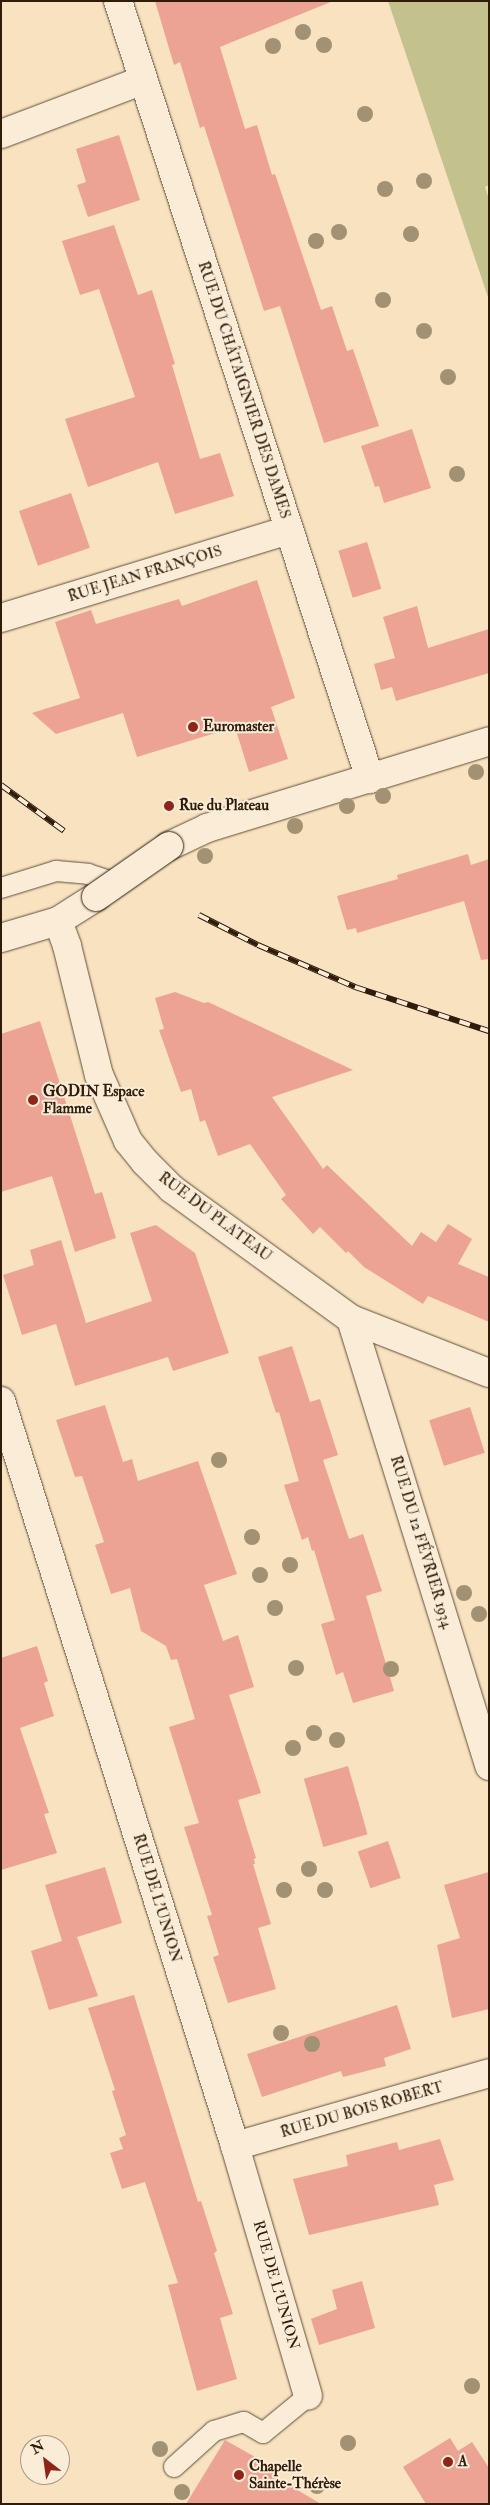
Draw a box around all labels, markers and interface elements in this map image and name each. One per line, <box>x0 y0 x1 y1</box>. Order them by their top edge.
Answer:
street label: RUE DU CHÂTAIGNIER DES DAMES <box>194 259 294 521</box>
street label: RUE JEAN FRANÇOIS <box>66 542 224 606</box>
place label: Euromaster <box>203 718 274 736</box>
marker: Euromaster <box>187 721 199 733</box>
place label: Rue du Plateau <box>179 797 269 815</box>
marker: Rue du Plateau <box>163 800 175 812</box>
place label: GODIN Espace Flamme <box>43 1082 144 1117</box>
marker: GODIN Espace Flamme <box>27 1094 39 1106</box>
street label: RUE DU PLATEAU <box>155 1168 275 1266</box>
street label: RUE DU 12 FÉVRIER 1934 <box>386 1453 456 1631</box>
street label: RUE DE L'UNION <box>129 1831 185 1965</box>
street label: RUE DU BOIS ROBERT <box>278 2078 446 2142</box>
street label: RUE DE L'UNION <box>249 2218 303 2352</box>
north arrow <box>20 2435 70 2485</box>
text: N <box>28 2437 47 2458</box>
place label: A <box>458 2453 468 2471</box>
marker: A <box>442 2456 454 2468</box>
place label: Chapelle Sainte-Thérèse <box>249 2457 341 2492</box>
marker: Chapelle Sainte-Thérèse <box>233 2469 245 2481</box>

